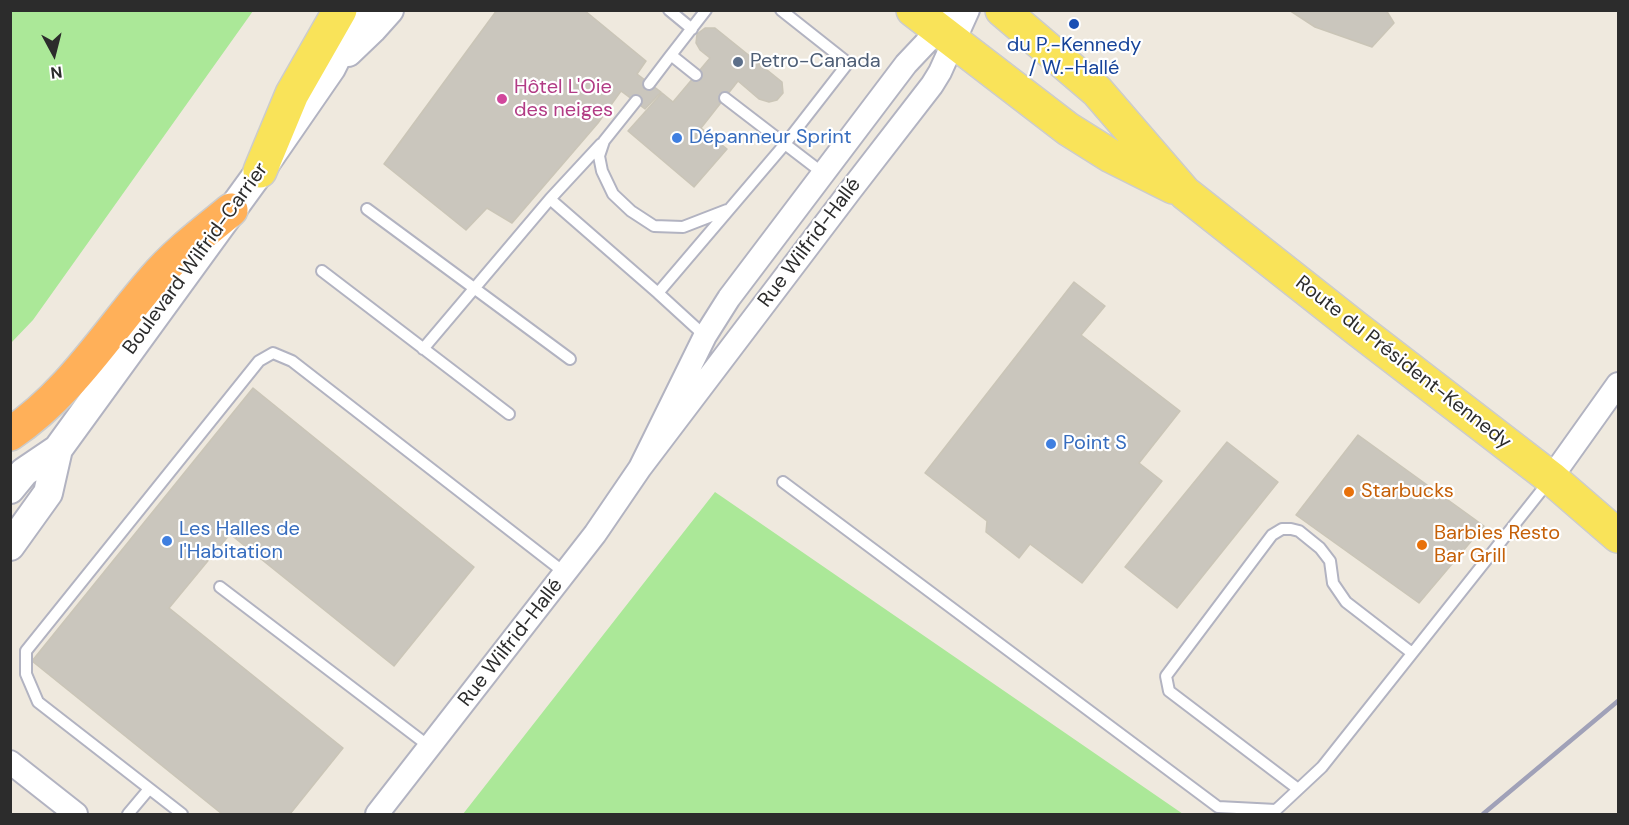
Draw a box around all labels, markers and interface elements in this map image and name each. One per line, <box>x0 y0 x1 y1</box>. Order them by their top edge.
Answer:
marker: du P.-Kennedy / W.-Hallé <box>1067 17 1081 31</box>
north arrow <box>24 24 84 84</box>
place label: du P.-Kennedy / W.-Hallé <box>1007 34 1141 81</box>
place label: Petro-Canada <box>750 50 881 74</box>
marker: Petro-Canada <box>731 55 745 69</box>
text: N <box>49 61 63 83</box>
place label: Hôtel L'Oie des neiges <box>514 76 613 123</box>
marker: Hôtel L'Oie des neiges <box>495 92 509 106</box>
place label: Dépanneur Sprint <box>689 126 852 150</box>
marker: Dépanneur Sprint <box>670 131 684 145</box>
street label: Boulevard Wilfrid-Carrier <box>118 158 274 360</box>
street label: Rue Wilfrid-Hallé <box>754 174 866 312</box>
street label: Route du Président-Kennedy <box>1290 271 1516 455</box>
place label: Point S <box>1063 432 1127 456</box>
marker: Point S <box>1044 437 1058 451</box>
place label: Starbucks <box>1361 480 1454 504</box>
marker: Starbucks <box>1342 485 1356 499</box>
place label: Les Halles de l'Habitation <box>179 518 300 565</box>
place label: Barbies Resto Bar Grill <box>1434 522 1560 569</box>
marker: Les Halles de l'Habitation <box>160 534 174 548</box>
marker: Barbies Resto Bar Grill <box>1415 538 1429 552</box>
street label: Rue Wilfrid-Hallé <box>454 574 568 712</box>

